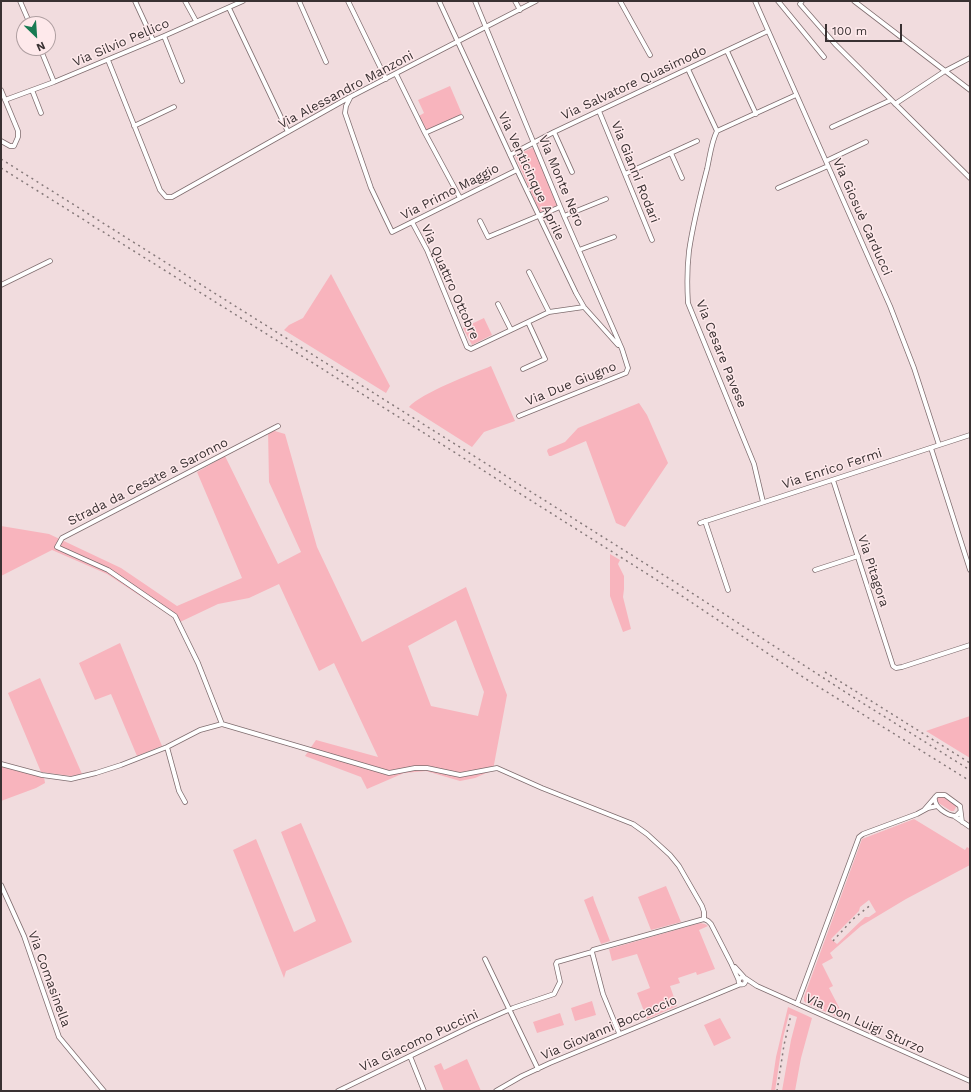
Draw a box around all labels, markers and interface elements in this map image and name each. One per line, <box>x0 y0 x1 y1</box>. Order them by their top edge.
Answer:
north arrow <box>16 16 56 56</box>
street label: Via Silvio Pellico <box>70 16 172 70</box>
scale bar <box>827 16 904 42</box>
text: 100 m <box>832 24 867 38</box>
text: N <box>34 39 47 54</box>
street label: Via Salvatore Quasimodo <box>559 42 709 124</box>
street label: Via Alessandro Manzoni <box>276 48 416 132</box>
street label: Via Venticinque Aprile <box>494 109 568 243</box>
street label: Via Gianni Rodari <box>607 119 663 225</box>
street label: Via Monte Nero <box>535 133 587 229</box>
street label: Via Giosuè Carducci <box>829 156 895 278</box>
street label: Via Primo Maggio <box>398 160 502 224</box>
street label: Via Quattro Ottobre <box>418 222 482 342</box>
street label: Via Cesare Pavese <box>692 298 750 410</box>
street label: Via Due Giugno <box>523 359 619 409</box>
street label: Strada da Cesate a Saronno <box>65 435 231 529</box>
street label: Via Enrico Fermi <box>780 445 884 493</box>
street label: Via Pitagora <box>854 533 892 609</box>
street label: Via Comasinella <box>24 929 74 1029</box>
street label: Via Don Luigi Sturzo <box>803 991 927 1057</box>
street label: Via Giovanni Boccaccio <box>539 992 679 1064</box>
street label: Via Giacomo Puccini <box>357 1007 481 1075</box>

